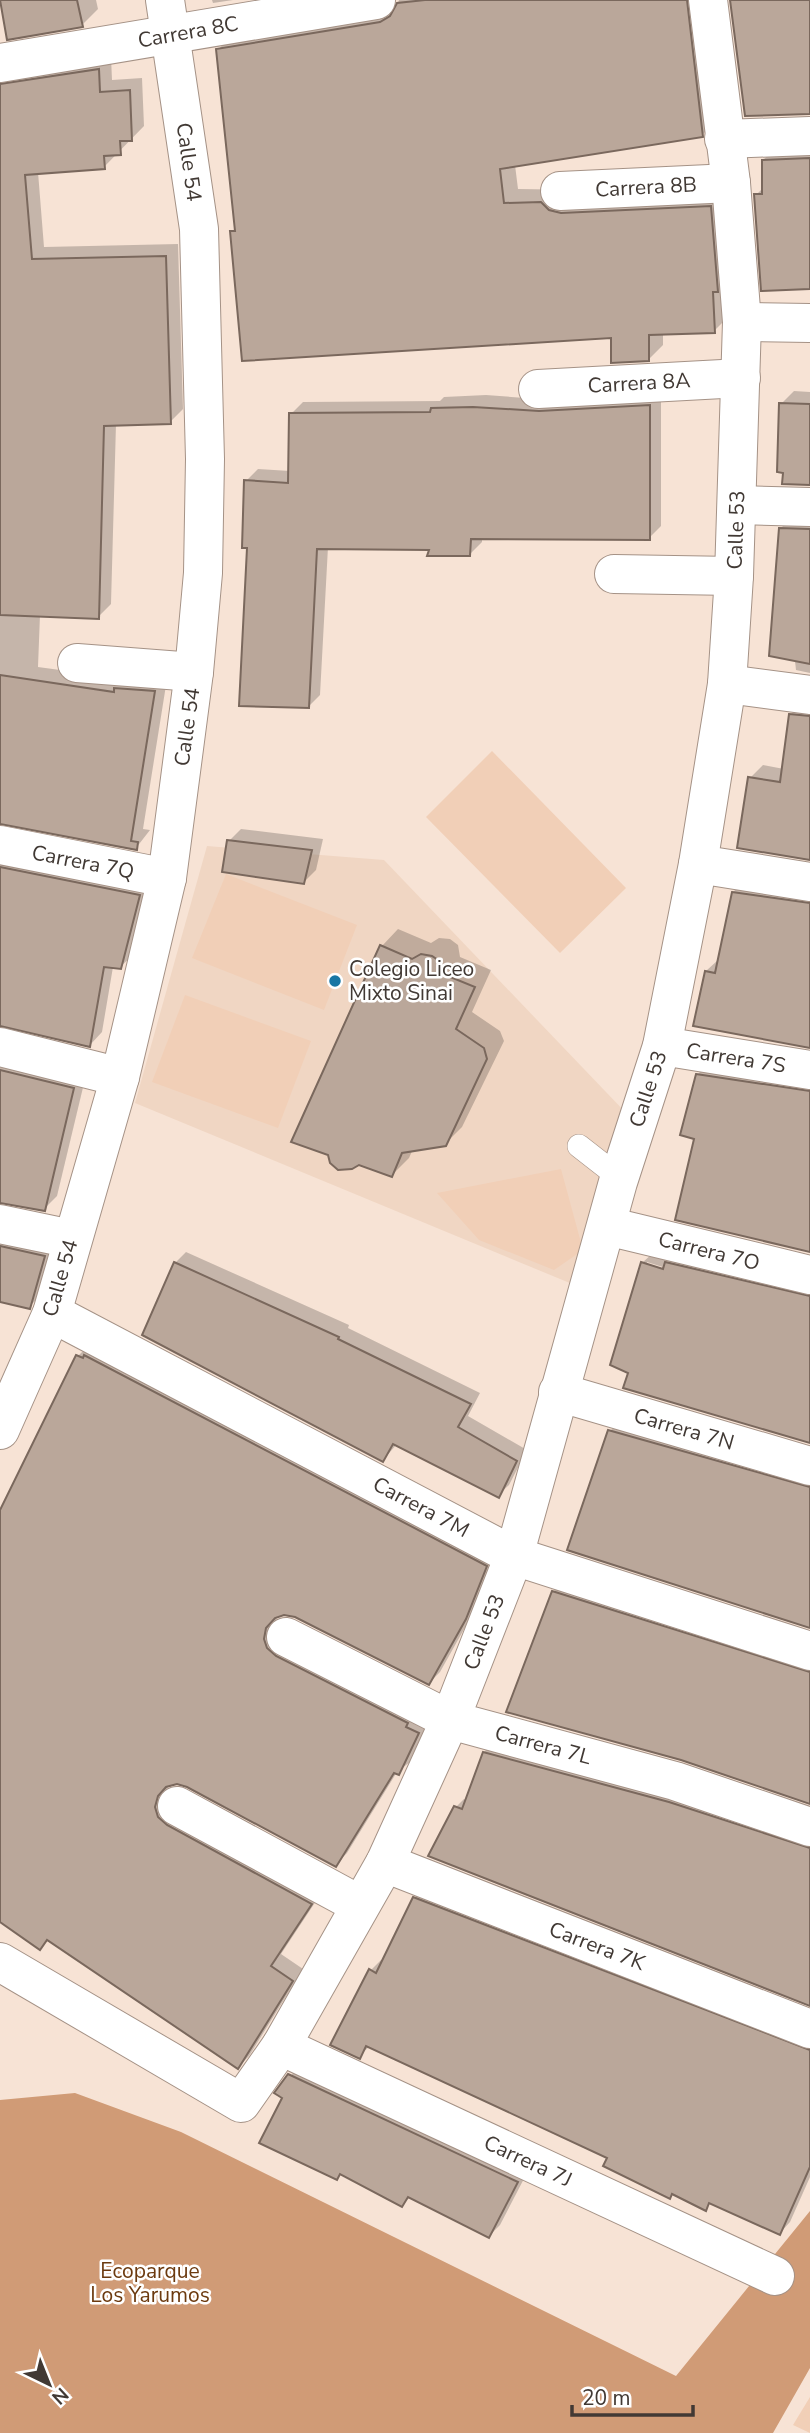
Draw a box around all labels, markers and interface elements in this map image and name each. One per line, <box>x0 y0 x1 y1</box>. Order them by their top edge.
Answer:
street label: Carrera 8C <box>136 9 240 55</box>
street label: Calle 54 <box>170 121 208 203</box>
street label: Carrera 8B <box>594 170 698 204</box>
street label: Carrera 8A <box>587 366 691 400</box>
street label: Calle 53 <box>721 490 751 570</box>
street label: Calle 54 <box>168 686 206 768</box>
street label: Carrera 7Q <box>29 838 137 886</box>
place label: Colegio Liceo Mixto Sinai <box>349 955 474 1007</box>
marker: Colegio Liceo Mixto Sinai <box>327 973 343 989</box>
street label: Carrera 7S <box>684 1036 788 1080</box>
street label: Calle 53 <box>622 1047 674 1131</box>
street label: Carrera 7O <box>655 1225 763 1277</box>
street label: Calle 54 <box>36 1236 84 1320</box>
street label: Carrera 7N <box>631 1401 737 1457</box>
street label: Carrera 7M <box>368 1470 474 1544</box>
street label: Calle 53 <box>457 1590 511 1674</box>
street label: Carrera 7L <box>492 1719 595 1771</box>
street label: Carrera 7K <box>545 1915 650 1977</box>
street label: Carrera 7J <box>479 2128 577 2194</box>
park label: Ecoparque Los Yarumos <box>90 2257 210 2309</box>
north arrow <box>14 2349 84 2419</box>
scale bar <box>572 2374 693 2418</box>
text: N <box>46 2381 74 2410</box>
text: 20 m <box>582 2384 631 2412</box>

